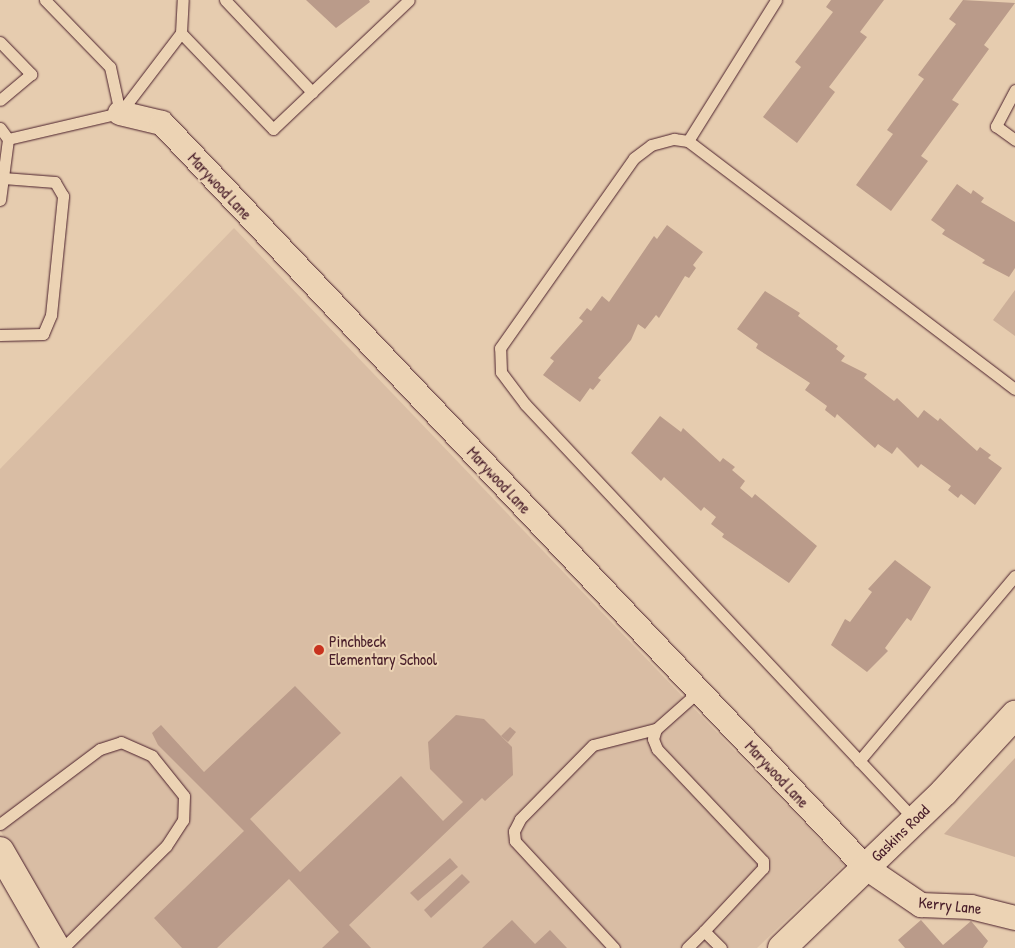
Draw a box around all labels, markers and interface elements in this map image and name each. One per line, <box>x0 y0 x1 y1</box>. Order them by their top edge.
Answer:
street label: Marywood Lane <box>184 148 256 224</box>
street label: Marywood Lane <box>463 442 535 518</box>
place label: Pinchbeck Elementary School <box>329 631 437 669</box>
marker: Pinchbeck Elementary School <box>313 644 325 656</box>
street label: Marywood Lane <box>741 736 813 812</box>
street label: Gaskins Road <box>867 801 933 865</box>
street label: Kerry Lane <box>918 892 982 918</box>

